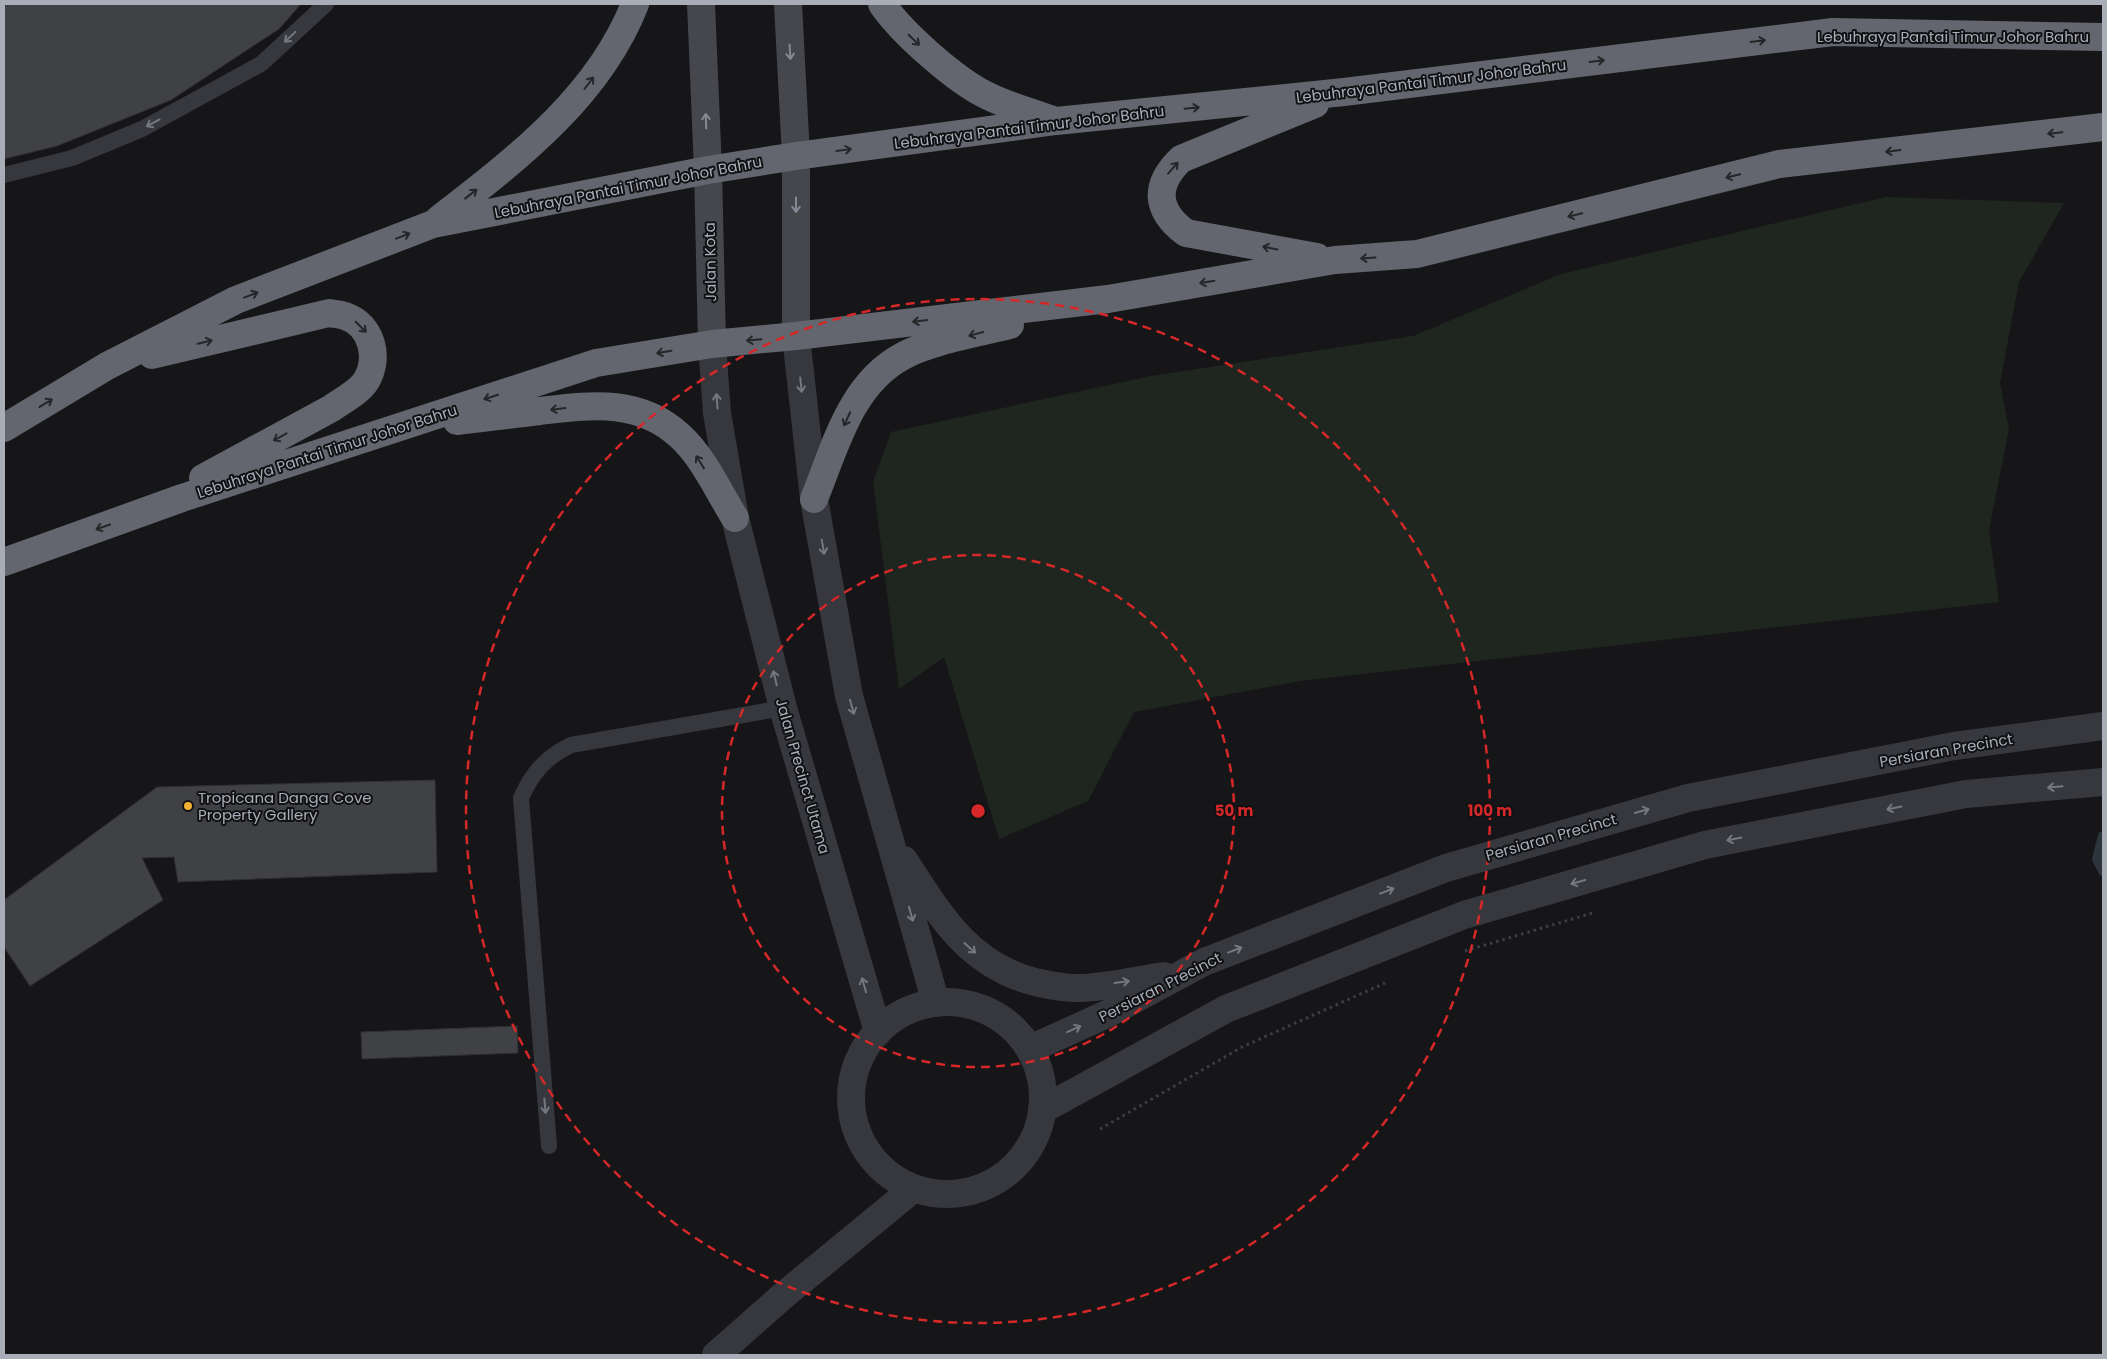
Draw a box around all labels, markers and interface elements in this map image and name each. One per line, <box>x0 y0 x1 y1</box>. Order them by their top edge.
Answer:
street label: Lebuhraya Pantai Timur Johor Bahru <box>1817 26 2089 47</box>
one-way arrow <box>284 31 297 43</box>
one-way arrow <box>908 34 921 46</box>
one-way arrow <box>1750 36 1766 46</box>
one-way arrow <box>786 44 795 60</box>
street label: Lebuhraya Pantai Timur Johor Bahru <box>1295 54 1567 108</box>
one-way arrow <box>1588 56 1604 66</box>
one-way arrow <box>583 77 594 90</box>
street label: Lebuhraya Pantai Timur Johor Bahru <box>893 100 1165 154</box>
one-way arrow <box>1184 103 1200 113</box>
one-way arrow <box>702 113 711 129</box>
one-way arrow <box>146 118 161 128</box>
one-way arrow <box>2047 128 2063 138</box>
one-way arrow <box>836 144 852 154</box>
one-way arrow <box>1886 146 1902 156</box>
street label: Lebuhraya Pantai Timur Johor Bahru <box>492 151 764 223</box>
one-way arrow <box>1167 162 1179 175</box>
one-way arrow <box>1725 171 1741 181</box>
one-way arrow <box>464 189 477 200</box>
one-way arrow <box>791 196 801 213</box>
one-way arrow <box>1568 211 1584 220</box>
street label: Jalan Kota <box>699 222 721 302</box>
one-way arrow <box>395 231 410 240</box>
one-way arrow <box>1263 243 1279 252</box>
one-way arrow <box>1360 253 1376 262</box>
one-way arrow <box>1200 278 1216 288</box>
one-way arrow <box>243 289 258 299</box>
one-way arrow <box>913 317 929 327</box>
one-way arrow <box>354 321 367 333</box>
one-way arrow <box>969 330 985 339</box>
one-way arrow <box>746 335 762 345</box>
one-way arrow <box>197 337 213 346</box>
one-way arrow <box>657 347 673 357</box>
one-way arrow <box>796 377 806 393</box>
one-way arrow <box>483 393 499 402</box>
one-way arrow <box>712 393 721 409</box>
one-way arrow <box>38 397 52 407</box>
street label: Lebuhraya Pantai Timur Johor Bahru <box>194 399 460 503</box>
one-way arrow <box>550 404 566 414</box>
one-way arrow <box>841 411 851 426</box>
one-way arrow <box>273 432 288 442</box>
one-way arrow <box>695 455 705 469</box>
one-way arrow <box>95 522 111 532</box>
one-way arrow <box>818 539 828 555</box>
one-way arrow <box>770 670 779 686</box>
street label: Jalan Precinct Utama <box>771 696 835 856</box>
one-way arrow <box>848 699 858 715</box>
street label: Persiaran Precinct <box>1878 728 2014 772</box>
one-way arrow <box>2047 782 2063 791</box>
place label: Tropicana Danga Cove Property Gallery <box>198 787 372 825</box>
marker: Tropicana Danga Cove Property Gallery <box>182 800 194 812</box>
text: 50 m <box>1215 800 1253 821</box>
text: 100 m <box>1468 800 1512 821</box>
centre of rings <box>969 802 987 820</box>
one-way arrow <box>1886 804 1902 814</box>
one-way arrow <box>1634 806 1650 816</box>
street label: Persiaran Precinct <box>1483 808 1619 866</box>
one-way arrow <box>1727 835 1743 844</box>
one-way arrow <box>1570 878 1586 887</box>
one-way arrow <box>1379 885 1394 895</box>
one-way arrow <box>906 906 916 922</box>
one-way arrow <box>963 942 976 954</box>
one-way arrow <box>1227 944 1242 954</box>
street label: Persiaran Precinct <box>1095 947 1225 1027</box>
one-way arrow <box>859 977 869 993</box>
one-way arrow <box>1114 977 1130 987</box>
one-way arrow <box>1066 1024 1081 1034</box>
one-way arrow <box>540 1098 550 1114</box>

